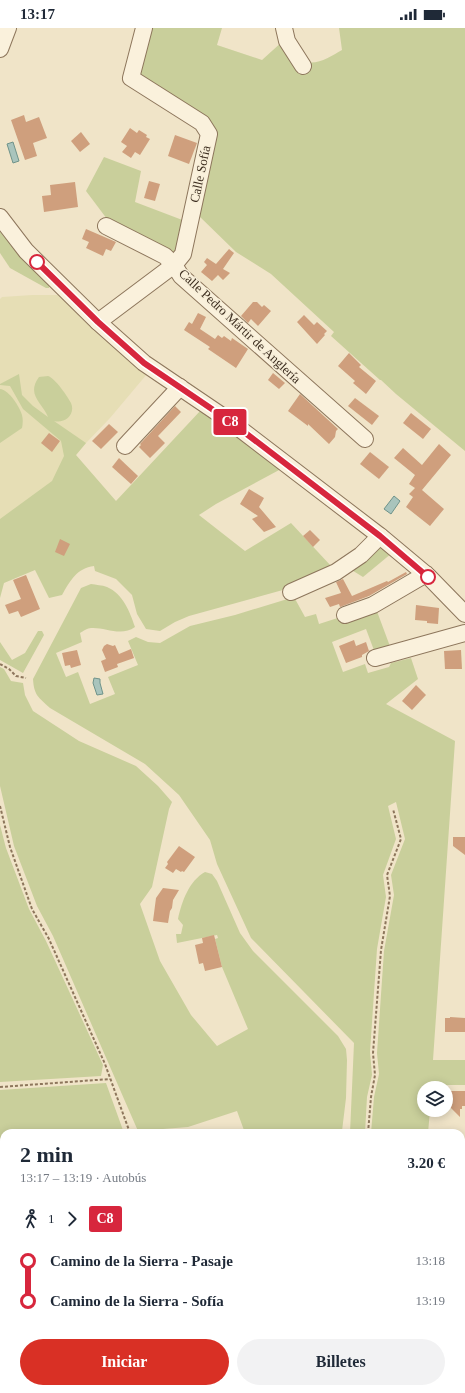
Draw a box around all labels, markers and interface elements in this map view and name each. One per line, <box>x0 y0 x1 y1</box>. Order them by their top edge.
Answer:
text: 13:17 <box>20 6 55 22</box>
street label: Calle Sofía <box>187 144 213 204</box>
unlabelled marker <box>29 254 45 270</box>
street label: Calle Pedro Mártir de Anglería <box>176 266 304 387</box>
line badge: C8 <box>212 409 248 435</box>
text: C8 <box>221 414 239 429</box>
unlabelled marker <box>420 569 436 585</box>
map controls <box>417 1081 453 1117</box>
button: layers <box>417 1081 453 1117</box>
text: 2 min <box>20 1142 73 1167</box>
text: 3.20 € <box>408 1155 445 1171</box>
text: 13:17 – 13:19 · Autobús <box>20 1170 146 1185</box>
icon: walk <box>20 1208 42 1230</box>
icon: forward <box>61 1208 83 1230</box>
text: 1 <box>48 1211 55 1226</box>
text: C8 <box>97 1211 114 1226</box>
text: Camino de la Sierra - Pasaje <box>50 1253 233 1269</box>
text: 13:18 <box>415 1253 445 1268</box>
text: Camino de la Sierra - Sofía <box>50 1293 224 1309</box>
text: 13:19 <box>415 1293 445 1308</box>
button: Iniciar <box>20 1339 229 1385</box>
button: Billetes <box>237 1339 445 1385</box>

